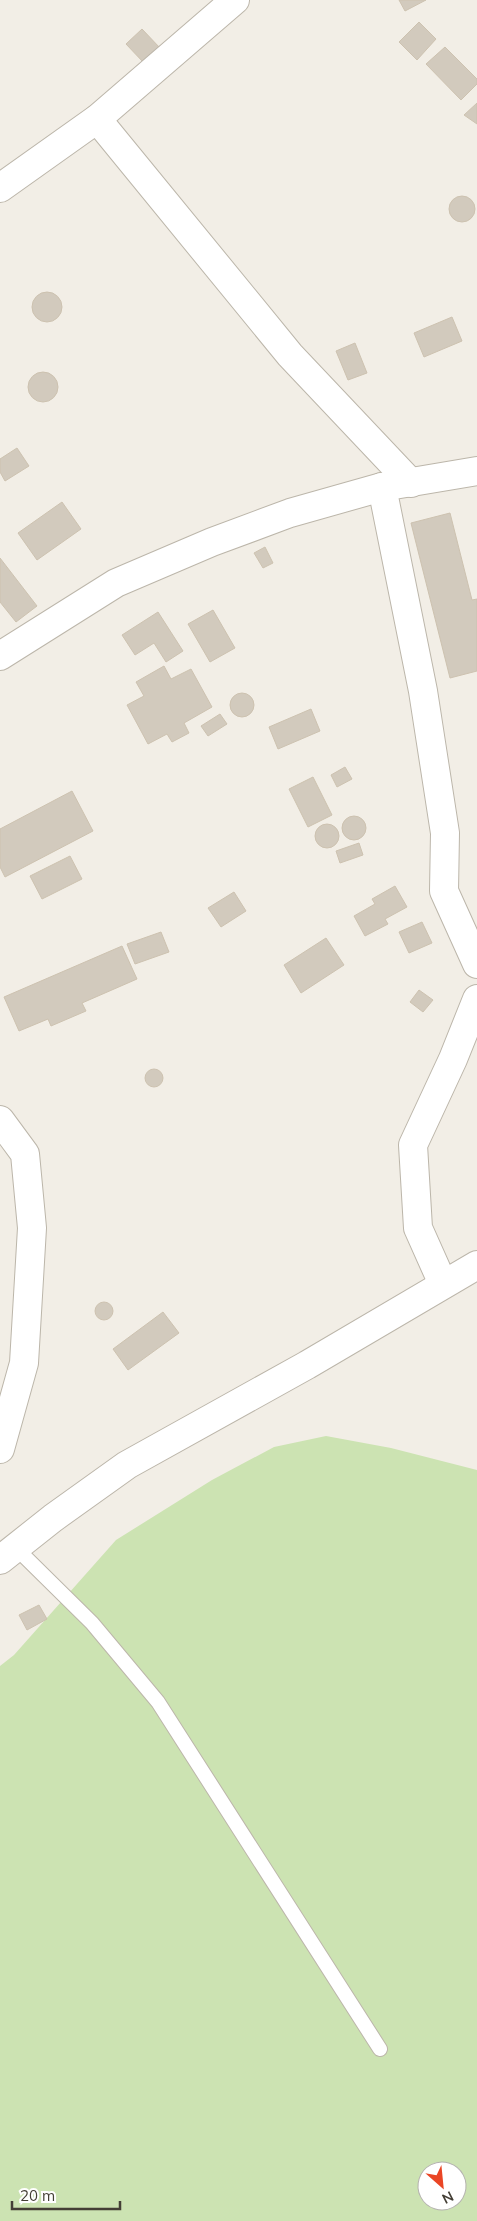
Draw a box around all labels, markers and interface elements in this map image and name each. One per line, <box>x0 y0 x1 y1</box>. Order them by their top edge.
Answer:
north arrow <box>417 2161 467 2211</box>
scale bar <box>12 2178 120 2210</box>
text: 20 m <box>20 2186 55 2205</box>
text: N <box>439 2187 457 2208</box>

